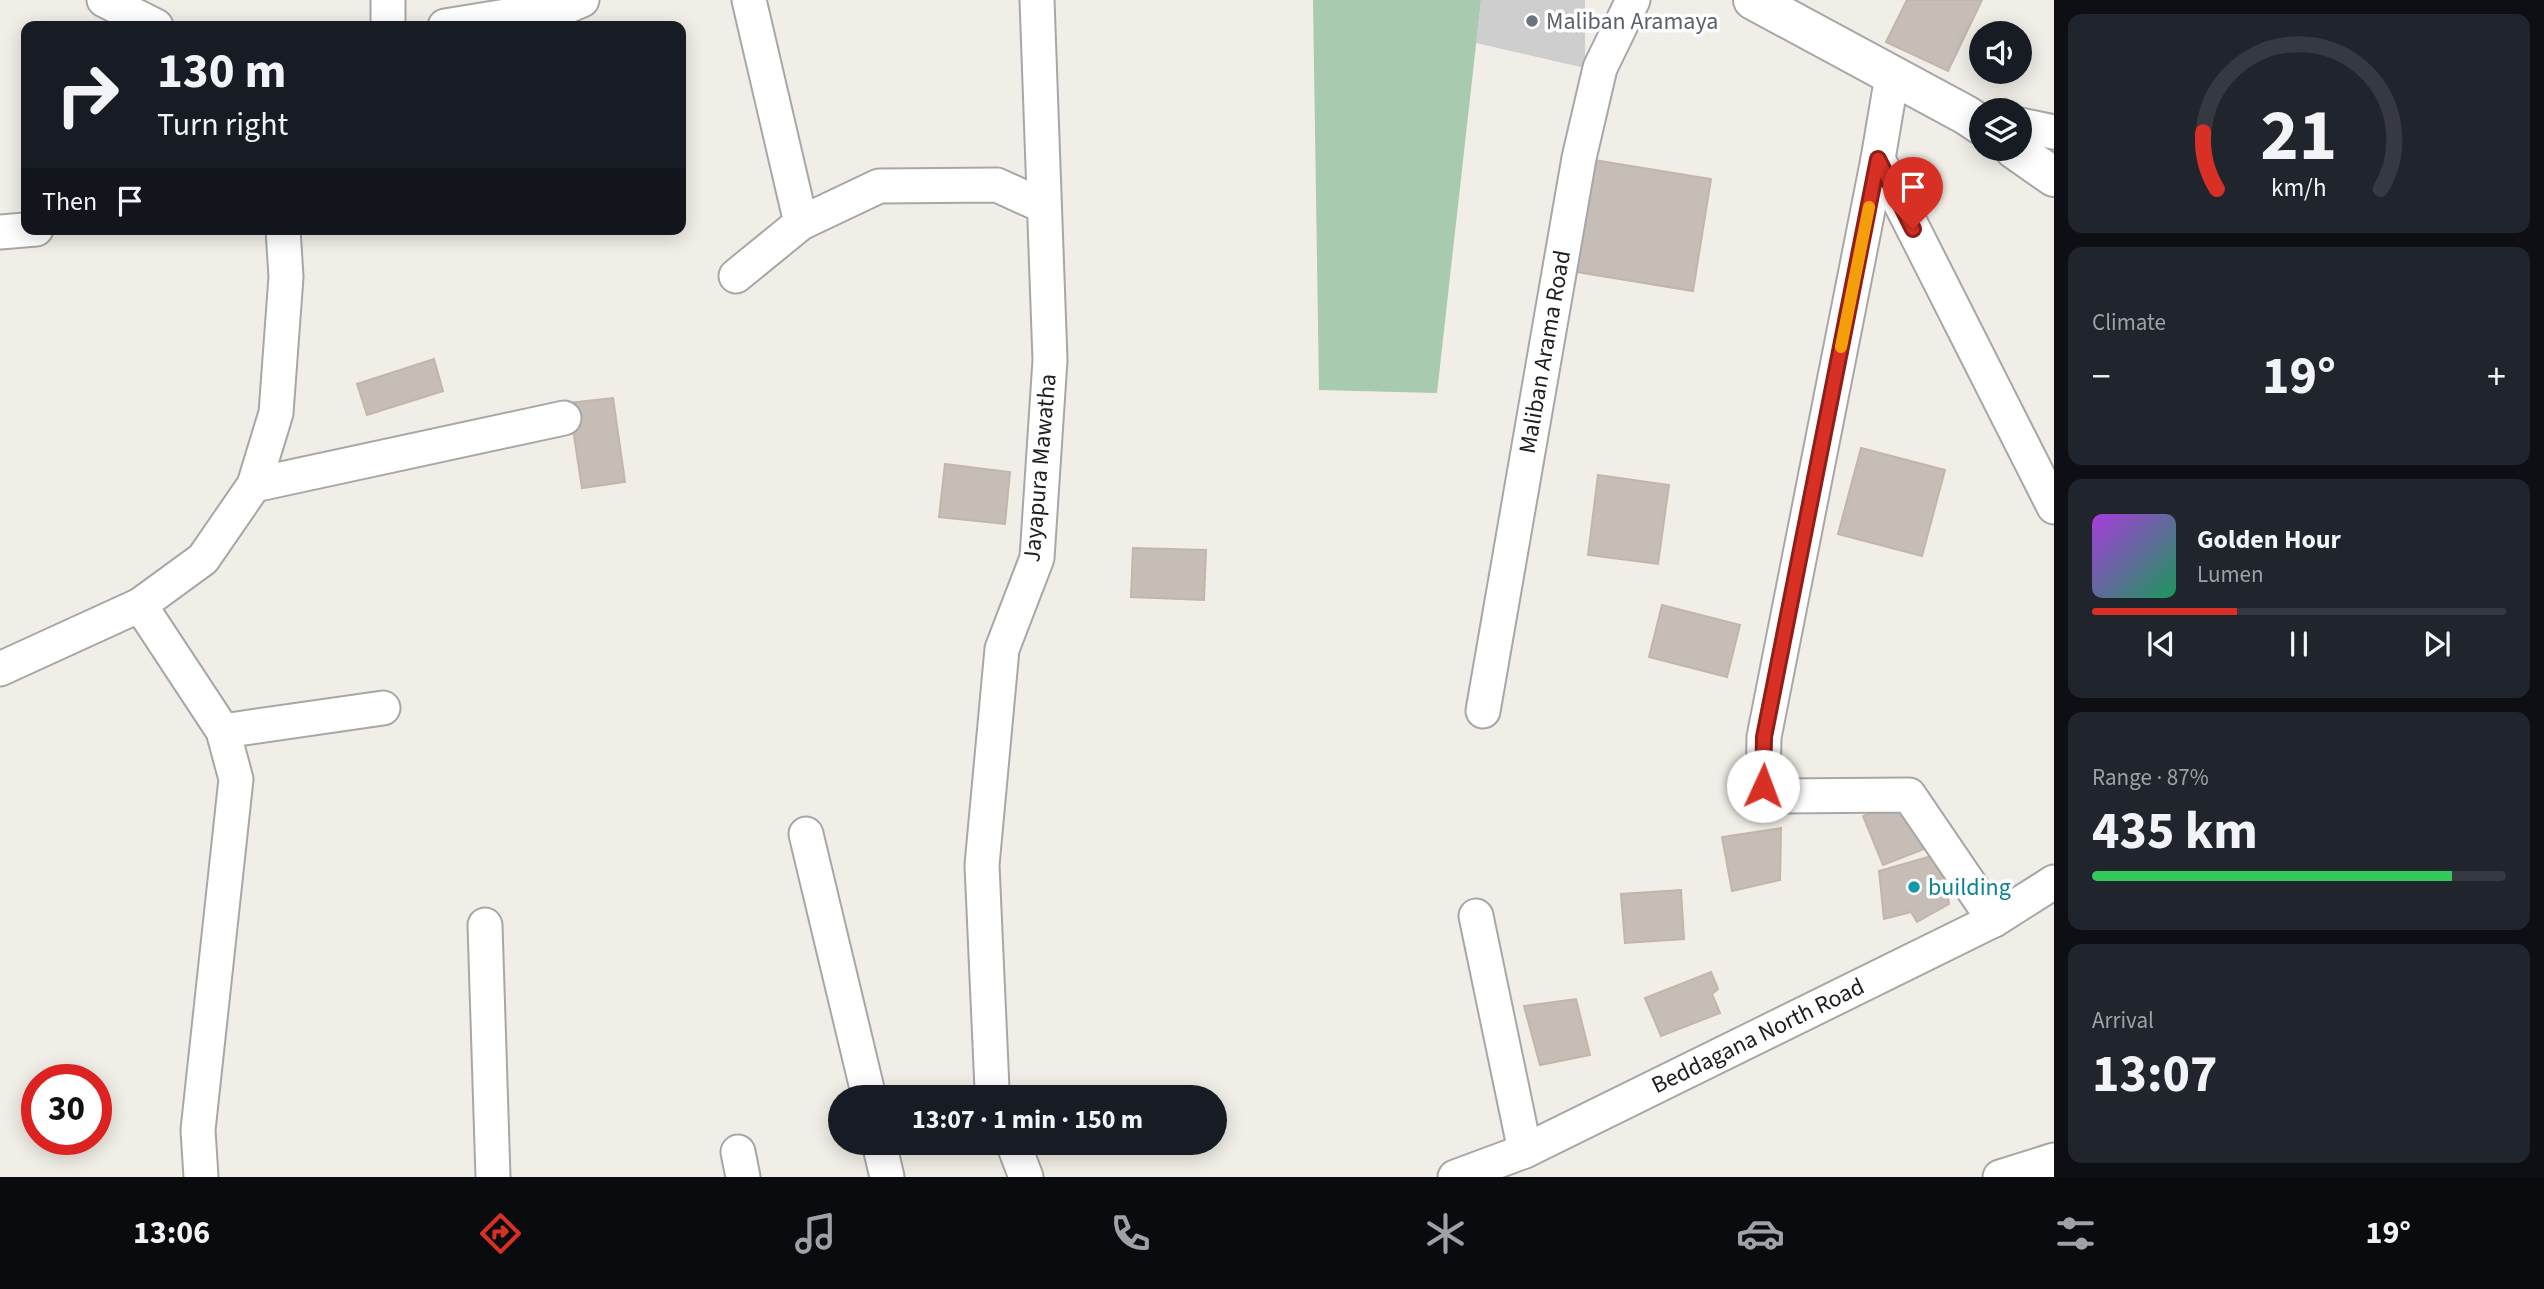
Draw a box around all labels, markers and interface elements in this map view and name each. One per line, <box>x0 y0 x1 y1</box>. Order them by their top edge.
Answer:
place label: Maliban Aramaya <box>1546 4 1718 39</box>
marker: Maliban Aramaya <box>1524 13 1540 29</box>
map controls <box>1969 21 2032 161</box>
button: sound <box>1969 21 2032 84</box>
text: 130 m <box>157 37 286 107</box>
icon: right <box>42 49 133 140</box>
text: 21 <box>2261 85 2337 189</box>
button: layers <box>1969 98 2032 161</box>
text: Turn right <box>157 102 288 148</box>
pin <box>1883 157 1943 229</box>
icon: arrive <box>1894 168 1932 206</box>
text: km/h <box>2271 170 2327 206</box>
icon: arrive <box>111 182 149 220</box>
text: Then <box>42 183 97 220</box>
street label: Maliban Arama Road <box>1510 248 1580 456</box>
text: Climate <box>2092 306 2166 339</box>
text: 19° <box>2262 340 2336 414</box>
text: − <box>2092 350 2111 404</box>
text: + <box>2487 350 2506 404</box>
street label: Jayapura Mawatha <box>1014 372 1066 564</box>
text: Golden Hour <box>2197 521 2341 558</box>
text: Lumen <box>2197 558 2264 591</box>
icon: previous <box>2142 625 2180 663</box>
icon: pause <box>2280 625 2318 663</box>
icon: next <box>2418 625 2456 663</box>
position arrow <box>1726 749 1800 823</box>
text: Range · 87% <box>2092 761 2209 794</box>
text: 435 km <box>2092 795 2258 869</box>
place label: building <box>1928 870 2011 905</box>
marker: building <box>1906 879 1922 895</box>
street label: Beddagana North Road <box>1646 969 1870 1103</box>
text: Arrival <box>2092 1004 2154 1037</box>
text: 13:07 <box>2092 1038 2217 1112</box>
speed limit sign: 30 <box>21 1064 112 1155</box>
text: 13:07 · 1 min · 150 m <box>912 1101 1143 1138</box>
icon: directions <box>476 1209 525 1258</box>
icon: music <box>791 1209 840 1258</box>
icon: phone <box>1106 1209 1155 1258</box>
icon: climate <box>1421 1209 1470 1258</box>
icon: car <box>1736 1209 1785 1258</box>
icon: filters <box>2051 1209 2100 1258</box>
text: 13:06 <box>133 1210 210 1256</box>
text: 19° <box>2365 1210 2411 1256</box>

